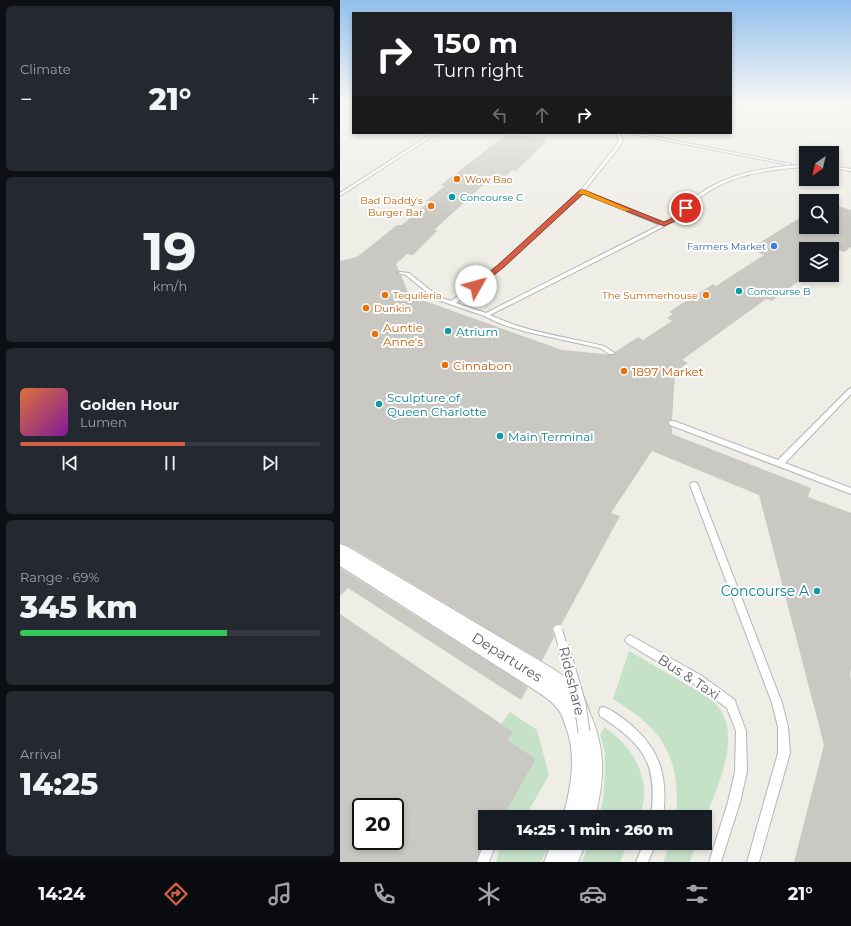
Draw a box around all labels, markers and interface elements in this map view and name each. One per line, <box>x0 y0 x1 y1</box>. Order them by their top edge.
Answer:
text: 150 m <box>434 26 518 60</box>
icon: right <box>368 28 420 80</box>
text: Turn right <box>434 60 524 82</box>
text: Climate <box>20 61 71 77</box>
text: 21° <box>149 81 191 118</box>
text: − <box>20 86 33 113</box>
text: + <box>307 86 320 113</box>
icon: left <box>489 104 511 126</box>
icon: ahead <box>531 104 553 126</box>
icon: right <box>573 104 595 126</box>
north arrow <box>799 146 839 186</box>
map controls <box>799 146 839 282</box>
place label: Wow Bao <box>465 173 513 186</box>
marker: Wow Bao <box>452 174 462 184</box>
place label: Concourse C <box>460 191 523 204</box>
pin <box>669 191 703 225</box>
marker: Concourse C <box>447 192 457 202</box>
place label: Bad Daddy's Burger Bar <box>360 194 423 219</box>
button: search <box>799 194 839 234</box>
icon: arrive <box>675 197 697 219</box>
marker: Bad Daddy's Burger Bar <box>426 201 436 211</box>
text: 19 <box>143 220 197 283</box>
place label: Farmers Market <box>687 240 766 253</box>
marker: Farmers Market <box>769 241 779 251</box>
button: layers <box>799 242 839 282</box>
position arrow <box>455 265 497 307</box>
text: km/h <box>153 278 187 294</box>
place label: Concourse B <box>747 285 811 298</box>
marker: Concourse B <box>734 286 744 296</box>
place label: Tequileria <box>393 289 442 302</box>
place label: The Summerhouse <box>602 289 698 302</box>
marker: Tequileria <box>380 290 390 300</box>
marker: The Summerhouse <box>701 290 711 300</box>
place label: Dunkin <box>374 302 411 315</box>
marker: Dunkin <box>361 303 371 313</box>
place label: Auntie Anne's <box>383 320 423 349</box>
place label: Atrium <box>456 324 498 339</box>
marker: Atrium <box>443 326 453 336</box>
marker: Auntie Anne's <box>370 329 380 339</box>
place label: Cinnabon <box>453 358 512 373</box>
marker: Cinnabon <box>440 360 450 370</box>
place label: 1897 Market <box>632 364 704 379</box>
marker: 1897 Market <box>619 366 629 376</box>
place label: Sculpture of Queen Charlotte <box>387 390 487 419</box>
text: Golden Hour <box>80 395 179 414</box>
marker: Sculpture of Queen Charlotte <box>374 399 384 409</box>
text: Lumen <box>80 414 127 430</box>
place label: Main Terminal <box>508 429 594 444</box>
marker: Main Terminal <box>495 431 505 441</box>
icon: previous <box>59 452 81 474</box>
icon: pause <box>159 452 181 474</box>
icon: next <box>259 452 281 474</box>
text: Range · 69% <box>20 569 99 585</box>
place label: Concourse A <box>721 582 810 600</box>
marker: Concourse A <box>812 586 822 596</box>
text: 345 km <box>20 589 138 626</box>
street label: Departures <box>469 628 546 686</box>
street label: Rideshare <box>555 645 589 717</box>
street label: Bus & Taxi <box>654 650 724 704</box>
text: Arrival <box>20 746 61 762</box>
text: 14:25 <box>20 766 98 803</box>
speed limit sign: 20 <box>352 798 404 850</box>
text: 14:25 · 1 min · 260 m <box>517 820 673 839</box>
icon: directions <box>162 880 190 908</box>
icon: music <box>266 880 294 908</box>
icon: phone <box>370 880 398 908</box>
icon: climate <box>475 880 503 908</box>
icon: car <box>579 880 607 908</box>
icon: filters <box>683 880 711 908</box>
text: 14:24 <box>38 883 85 905</box>
text: 21° <box>788 883 813 905</box>

